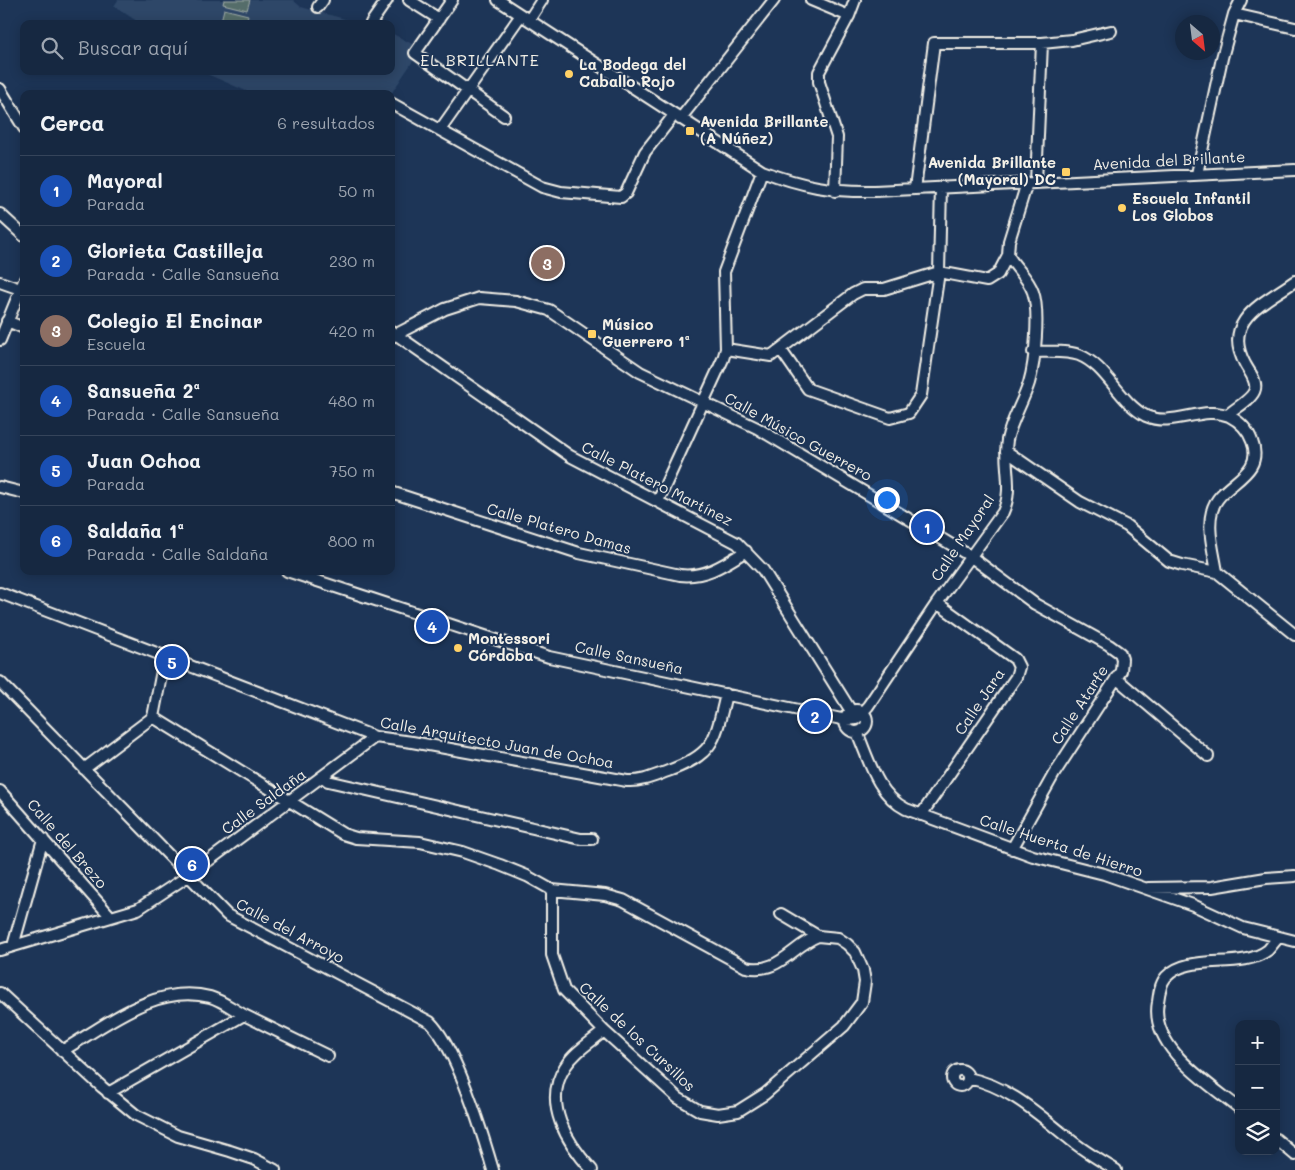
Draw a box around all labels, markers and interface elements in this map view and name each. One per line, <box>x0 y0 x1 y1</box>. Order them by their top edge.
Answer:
north arrow <box>1175 15 1220 60</box>
search box <box>20 20 395 75</box>
icon: search <box>38 34 66 62</box>
text: Buscar aquí <box>78 35 188 60</box>
district label: EL BRILLANTE <box>420 49 540 70</box>
place label: La Bodega del Caballo Rojo <box>579 54 686 91</box>
marker: La Bodega del Caballo Rojo <box>563 68 575 80</box>
text: Cerca <box>40 109 105 136</box>
place label: Avenida Brillante (A Núñez) <box>700 111 828 148</box>
text: 6 resultados <box>277 112 375 133</box>
marker: Avenida Brillante (A Núñez) <box>684 125 696 137</box>
street label: Avenida del Brillante <box>1092 146 1246 174</box>
place label: Avenida Brillante (Mayoral) DC <box>928 152 1056 189</box>
marker: Avenida Brillante (Mayoral) DC <box>1060 166 1072 178</box>
text: Mayoral <box>87 168 163 193</box>
text: 1 <box>52 180 60 201</box>
text: 50 m <box>338 180 375 201</box>
place label: Escuela Infantil Los Globos <box>1132 188 1251 225</box>
text: Parada <box>87 193 145 214</box>
marker: Escuela Infantil Los Globos <box>1116 202 1128 214</box>
text: Glorieta Castilleja <box>87 238 263 263</box>
pin: 3 <box>531 244 563 282</box>
text: 2 <box>52 250 60 271</box>
text: 230 m <box>329 250 375 271</box>
text: Parada · Calle Sansueña <box>87 263 280 284</box>
text: Colegio El Encinar <box>87 308 263 333</box>
place label: Músico Guerrero 1ª <box>602 314 690 351</box>
text: 3 <box>51 320 61 341</box>
text: 420 m <box>329 320 375 341</box>
marker: Músico Guerrero 1ª <box>586 328 598 340</box>
text: Escuela <box>87 333 146 354</box>
text: Sansueña 2ª <box>87 378 200 403</box>
street label: Calle Músico Guerrero <box>721 387 876 485</box>
text: 4 <box>51 390 61 411</box>
text: 480 m <box>328 390 375 411</box>
text: Parada · Calle Sansueña <box>87 403 280 424</box>
street label: Calle Platero Martínez <box>578 436 736 530</box>
text: Juan Ochoa <box>87 448 201 473</box>
text: 5 <box>51 460 61 481</box>
text: 750 m <box>329 460 375 481</box>
text: Parada <box>87 473 145 494</box>
your location <box>874 487 900 513</box>
street label: Calle Mayoral <box>926 490 999 585</box>
street label: Calle Platero Damas <box>485 498 634 558</box>
pin: 1 <box>911 508 943 546</box>
text: Saldaña 1ª <box>87 518 184 543</box>
text: 6 <box>51 530 61 551</box>
text: 800 m <box>328 530 375 551</box>
text: Parada · Calle Saldaña <box>87 543 268 564</box>
pin: 4 <box>416 607 448 645</box>
place label: Montessori Córdoba <box>468 628 551 665</box>
street label: Calle Sansueña <box>573 636 685 678</box>
marker: Montessori Córdoba <box>452 642 464 654</box>
pin: 5 <box>156 643 188 681</box>
street label: Calle Atarfe <box>1046 661 1112 748</box>
street label: Calle Jara <box>950 664 1009 739</box>
pin: 2 <box>799 697 831 735</box>
street label: Calle Arquitecto Juan de Ochoa <box>379 712 616 772</box>
street label: Calle Saldaña <box>217 764 310 839</box>
street label: Calle del Brezo <box>23 794 112 892</box>
street label: Calle Huerta de Hierro <box>977 809 1145 881</box>
pin: 6 <box>176 845 208 883</box>
street label: Calle del Arroyo <box>233 893 348 967</box>
street label: Calle de los Cursillos <box>575 977 700 1095</box>
map controls <box>1235 1020 1280 1155</box>
button: + <box>1235 1020 1280 1065</box>
button: − <box>1235 1065 1280 1110</box>
button: layers <box>1235 1110 1280 1155</box>

